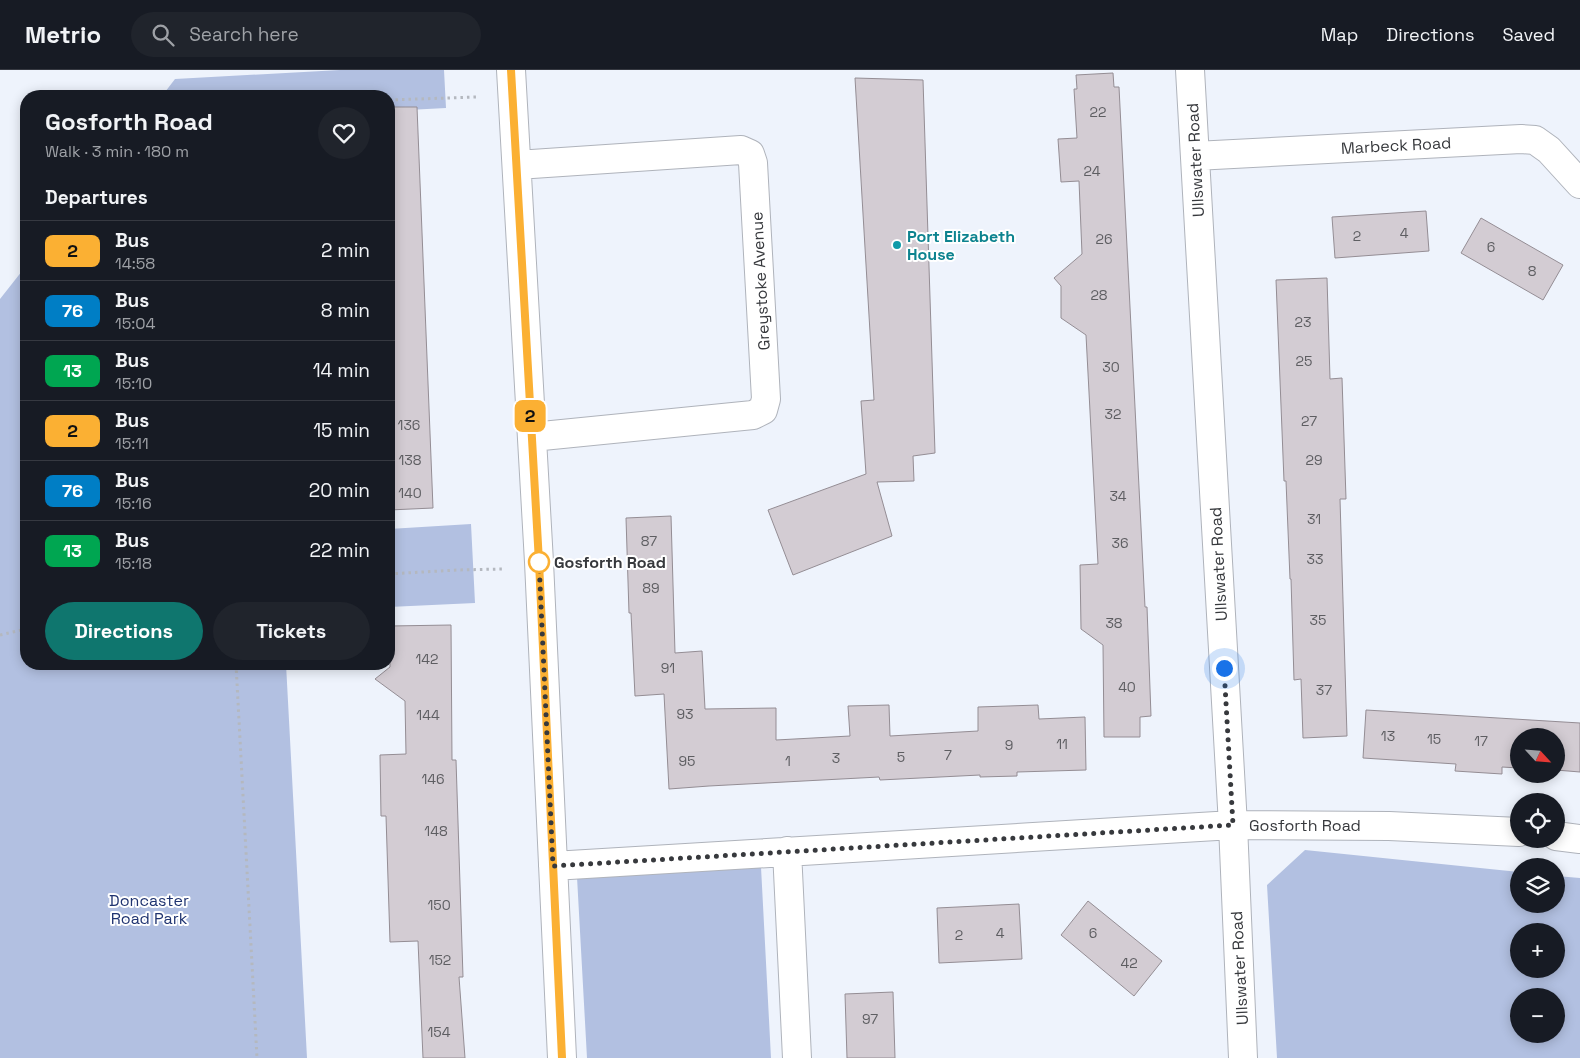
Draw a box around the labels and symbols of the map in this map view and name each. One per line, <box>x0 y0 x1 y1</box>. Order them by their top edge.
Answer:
street label: Ullswater Road <box>1182 102 1209 218</box>
house number: 22 <box>1090 103 1106 121</box>
street label: Marbeck Road <box>1340 132 1452 159</box>
house number: 24 <box>1084 162 1101 180</box>
street label: Greystoke Avenue <box>746 211 775 351</box>
house number: 4 <box>1400 224 1409 242</box>
place label: Port Elizabeth House <box>907 226 1015 265</box>
house number: 2 <box>1353 227 1361 245</box>
house number: 26 <box>1095 230 1113 248</box>
house number: 6 <box>1487 238 1495 256</box>
marker: Port Elizabeth House <box>891 239 903 251</box>
house number: 8 <box>1528 262 1537 280</box>
house number: 28 <box>1090 286 1108 304</box>
house number: 23 <box>1295 313 1311 331</box>
house number: 25 <box>1296 352 1312 370</box>
house number: 30 <box>1102 358 1120 376</box>
line badge: 2 <box>514 400 546 432</box>
house number: 32 <box>1105 405 1121 423</box>
house number: 27 <box>1301 412 1317 430</box>
house number: 136 <box>398 416 420 434</box>
house number: 138 <box>398 451 422 469</box>
house number: 29 <box>1306 451 1322 469</box>
house number: 140 <box>398 484 422 502</box>
house number: 34 <box>1109 487 1127 505</box>
street label: Ullswater Road <box>1205 506 1232 622</box>
house number: 31 <box>1307 510 1321 528</box>
house number: 87 <box>641 532 657 550</box>
house number: 36 <box>1111 534 1129 552</box>
house number: 33 <box>1307 550 1323 568</box>
marker: Gosforth Road <box>528 551 550 573</box>
place label: Gosforth Road <box>554 552 666 573</box>
house number: 89 <box>642 579 660 597</box>
house number: 35 <box>1310 611 1326 629</box>
house number: 38 <box>1105 614 1123 632</box>
house number: 142 <box>415 650 439 668</box>
your location <box>1212 656 1237 681</box>
house number: 91 <box>661 659 675 677</box>
house number: 40 <box>1118 678 1136 696</box>
house number: 37 <box>1316 681 1332 699</box>
house number: 93 <box>676 705 694 723</box>
house number: 144 <box>416 706 440 724</box>
house number: 13 <box>1381 727 1395 745</box>
north arrow <box>1510 728 1565 782</box>
house number: 15 <box>1427 730 1441 748</box>
house number: 17 <box>1474 732 1488 750</box>
house number: 11 <box>1056 735 1068 753</box>
house number: 9 <box>1005 736 1013 754</box>
house number: 7 <box>944 746 952 764</box>
house number: 5 <box>897 748 905 766</box>
house number: 3 <box>832 749 840 767</box>
house number: 95 <box>679 752 695 770</box>
house number: 1 <box>785 752 791 770</box>
house number: 146 <box>421 770 445 788</box>
street label: Gosforth Road <box>1249 815 1361 836</box>
house number: 148 <box>424 822 448 840</box>
park label: Doncaster Road Park <box>109 890 189 929</box>
house number: 150 <box>427 896 451 914</box>
street label: Ullswater Road <box>1226 910 1253 1026</box>
house number: 4 <box>996 924 1005 942</box>
house number: 6 <box>1089 924 1097 942</box>
house number: 2 <box>955 926 963 944</box>
house number: 152 <box>429 951 451 969</box>
house number: 42 <box>1120 954 1138 972</box>
house number: 97 <box>862 1010 878 1028</box>
house number: 154 <box>428 1023 451 1041</box>

